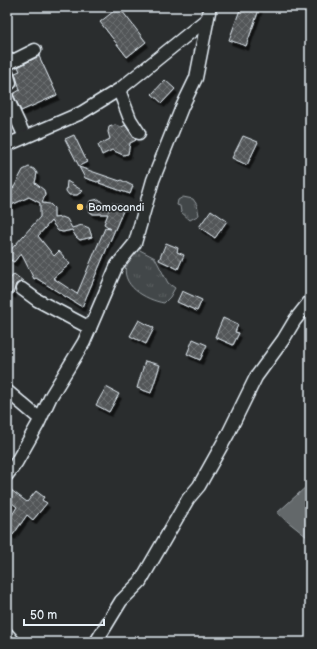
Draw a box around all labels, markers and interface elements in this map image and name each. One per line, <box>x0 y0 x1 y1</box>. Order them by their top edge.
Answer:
place label: Bomocandi <box>88 201 144 214</box>
marker: Bomocandi <box>75 202 85 212</box>
scale bar <box>24 601 104 627</box>
text: 50 m <box>30 608 57 623</box>

